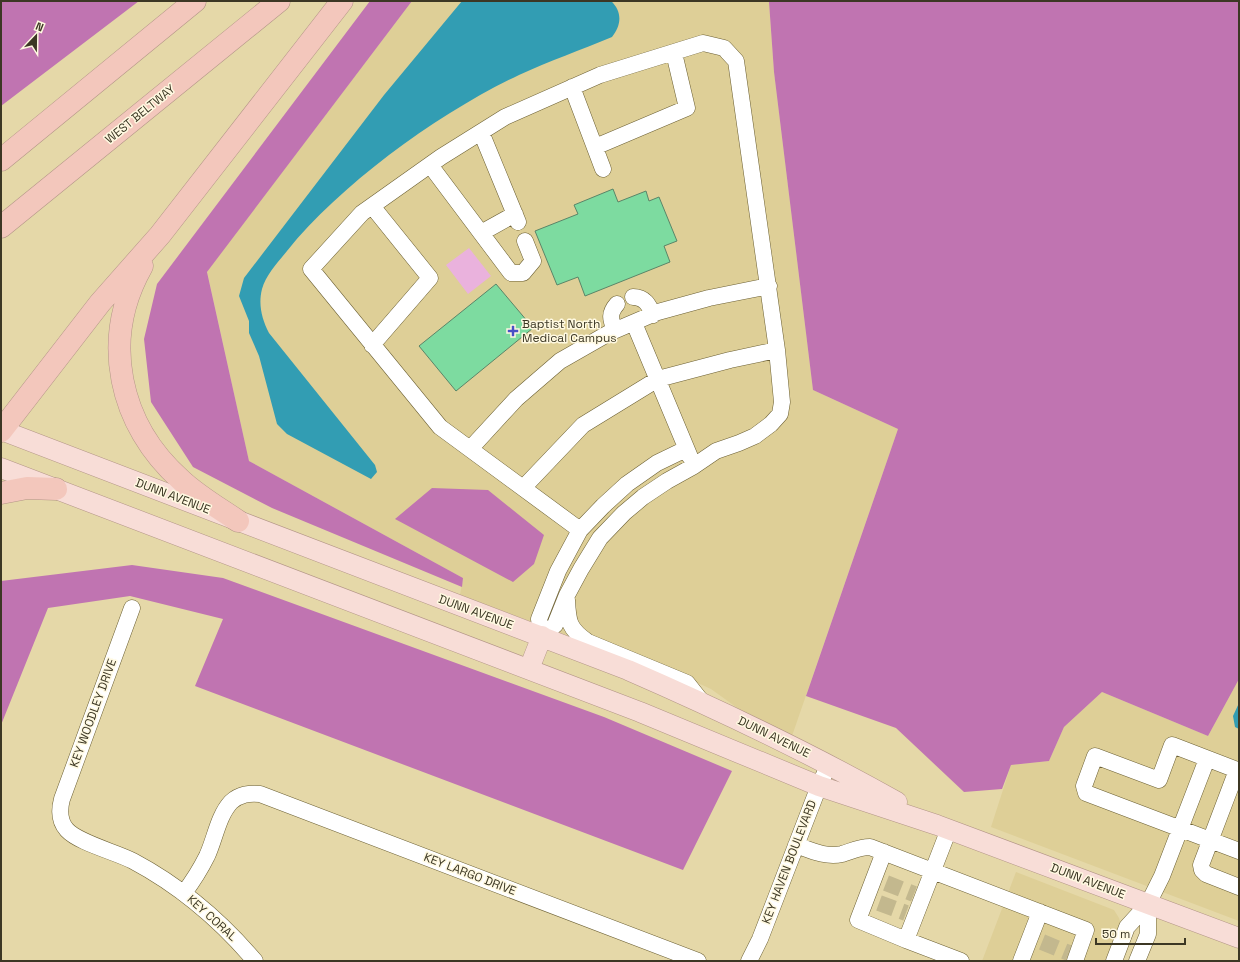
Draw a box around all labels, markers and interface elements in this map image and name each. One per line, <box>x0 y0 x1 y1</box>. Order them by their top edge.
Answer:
north arrow <box>16 16 56 56</box>
text: N <box>34 19 46 35</box>
street label: WEST BELTWAY <box>102 80 179 147</box>
place label: Baptist North Medical Campus <box>522 316 617 346</box>
marker: Baptist North Medical Campus <box>507 325 519 337</box>
street label: DUNN AVENUE <box>133 474 213 518</box>
street label: DUNN AVENUE <box>436 591 516 633</box>
street label: KEY WOODLEY DRIVE <box>66 656 120 770</box>
street label: DUNN AVENUE <box>735 713 813 762</box>
street label: KEY HAVEN BOULEVARD <box>758 798 820 926</box>
street label: KEY LARGO DRIVE <box>422 849 519 899</box>
street label: DUNN AVENUE <box>1048 859 1128 903</box>
street label: KEY CORAL <box>184 891 241 945</box>
scale bar <box>1096 920 1185 946</box>
text: 50 m <box>1102 926 1130 942</box>

